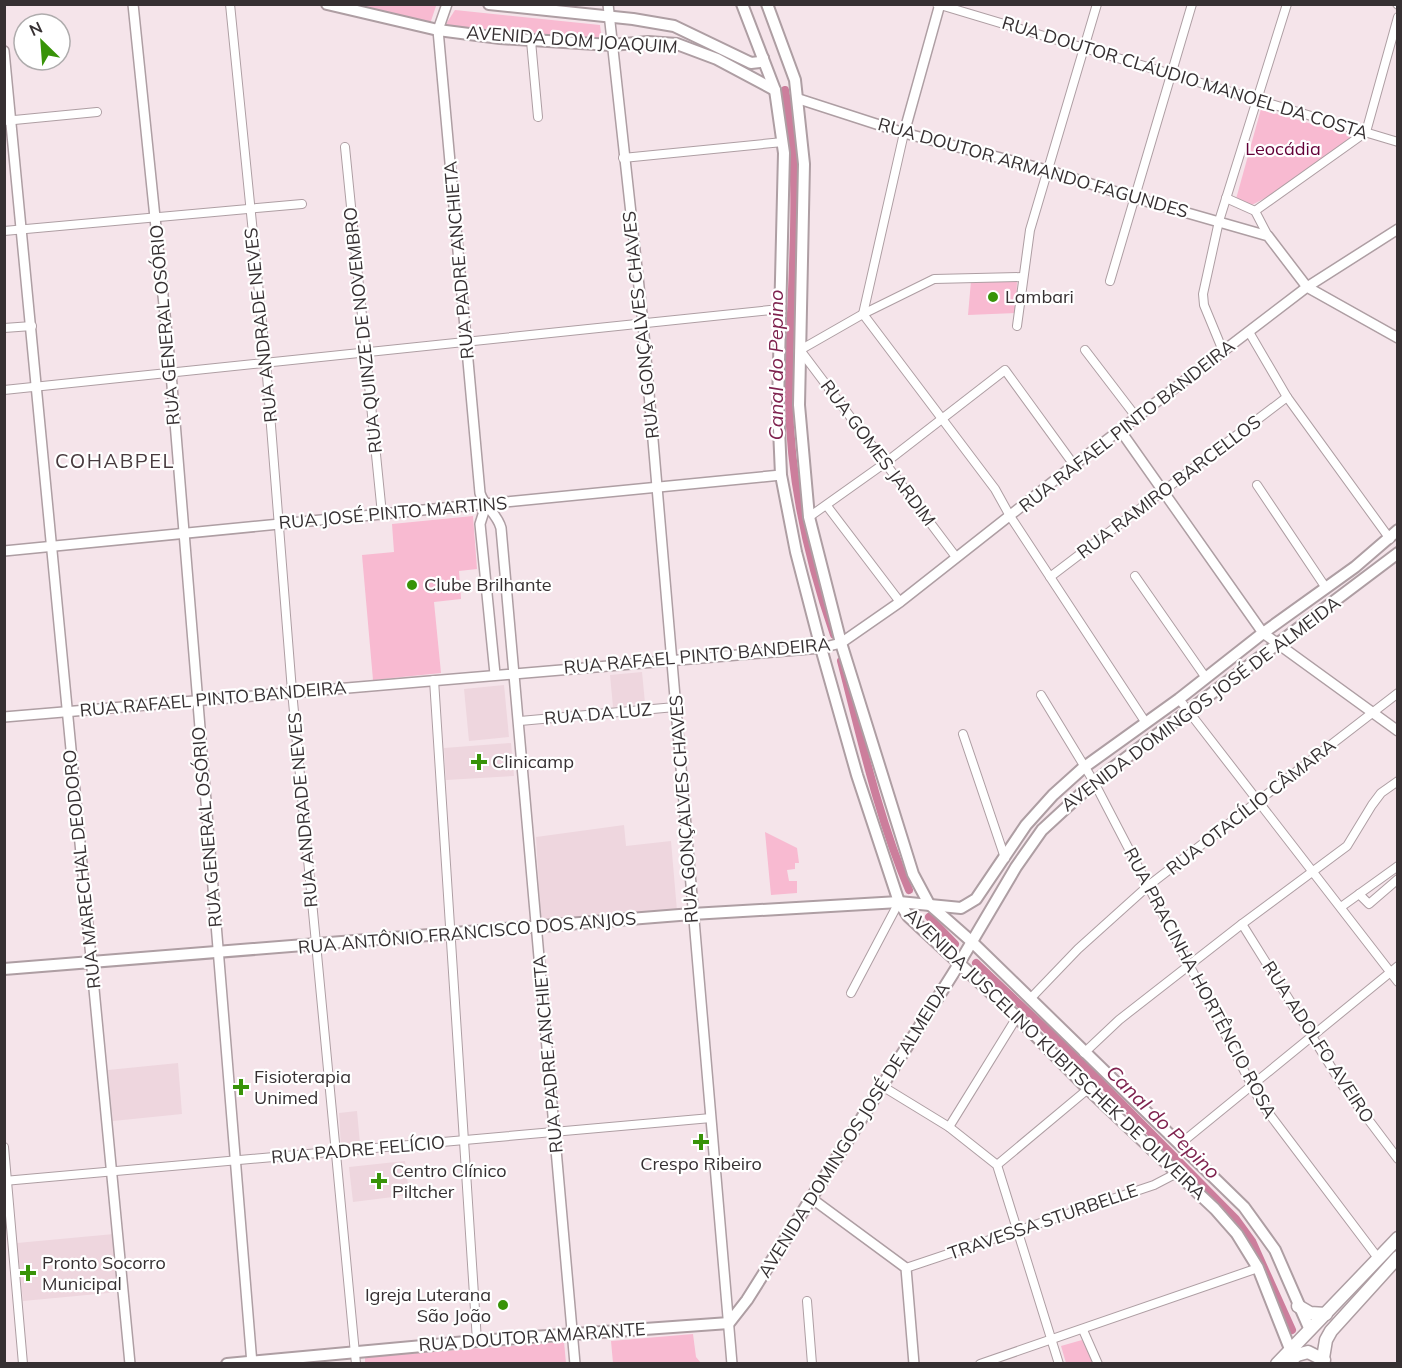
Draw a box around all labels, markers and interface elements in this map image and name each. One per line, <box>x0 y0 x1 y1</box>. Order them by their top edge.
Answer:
street label: RUA DOUTOR CLÁUDIO MANOEL DA COSTA <box>999 11 1371 144</box>
north arrow <box>12 12 72 72</box>
text: N <box>26 17 45 40</box>
street label: AVENIDA DOM JOAQUIM <box>466 21 679 58</box>
street label: RUA DOUTOR ARMANDO FAGUNDES <box>875 112 1191 223</box>
park label: Leocádia <box>1245 137 1321 160</box>
street label: RUA PADRE ANCHIETA <box>438 160 479 360</box>
street label: RUA QUINZE DE NOVEMBRO <box>338 206 387 454</box>
street label: RUA GONÇALVES CHAVES <box>617 210 664 440</box>
street label: RUA GENERAL OSÓRIO <box>144 224 185 426</box>
street label: RUA ANDRADE NEVES <box>239 226 282 424</box>
place label: Lambari <box>1005 285 1074 308</box>
water label: Canal do Pepino <box>763 289 788 441</box>
marker: Lambari <box>986 290 1000 304</box>
street label: RUA RAFAEL PINTO BANDEIRA <box>1014 334 1239 517</box>
street label: RUA GOMES JARDIM <box>816 375 941 530</box>
street label: RUA RAMIRO BARCELLOS <box>1072 410 1265 563</box>
district label: COHABPEL <box>55 448 175 473</box>
street label: RUA JOSÉ PINTO MARTINS <box>278 491 508 534</box>
place label: Clube Brilhante <box>424 573 552 596</box>
marker: Clube Brilhante <box>405 578 419 592</box>
street label: AVENIDA DOMINGOS JOSÉ DE ALMEIDA <box>1057 591 1345 816</box>
street label: RUA RAFAEL PINTO BANDEIRA <box>563 632 831 679</box>
street label: RUA RAFAEL PINTO BANDEIRA <box>79 675 347 722</box>
street label: RUA GONÇALVES CHAVES <box>664 694 703 924</box>
street label: RUA DA LUZ <box>543 697 653 730</box>
street label: RUA ANDRADE NEVES <box>283 711 322 909</box>
street label: RUA GENERAL OSÓRIO <box>186 726 227 928</box>
street label: RUA OTACÍLIO CÂMARA <box>1161 733 1340 880</box>
street label: RUA MARECHAL DEODORO <box>58 748 106 990</box>
place label: Clinicamp <box>492 750 574 773</box>
marker: Clinicamp <box>470 753 488 771</box>
street label: RUA PRACINHA HORTÊNCIO ROSA <box>1119 843 1282 1122</box>
street label: AVENIDA JUSCELINO KUBITSCHEK DE OLIVEIRA <box>900 903 1211 1204</box>
street label: RUA ANTÔNIO FRANCISCO DOS ANJOS <box>297 906 637 959</box>
street label: RUA PADRE ANCHIETA <box>527 954 568 1154</box>
street label: RUA ADOLFO AVEIRO <box>1257 956 1379 1127</box>
street label: AVENIDA DOMINGOS JOSÉ DE ALMEIDA <box>753 978 954 1282</box>
water label: Canal do Pepino <box>1101 1059 1226 1184</box>
place label: Fisioterapia Unimed <box>254 1065 351 1109</box>
marker: Fisioterapia Unimed <box>232 1078 250 1096</box>
street label: RUA PADRE FELÍCIO <box>270 1130 446 1169</box>
marker: Crespo Ribeiro <box>692 1133 710 1151</box>
place label: Crespo Ribeiro <box>640 1152 762 1175</box>
place label: Centro Clínico Piltcher <box>392 1159 506 1203</box>
marker: Centro Clínico Piltcher <box>370 1172 388 1190</box>
street label: TRAVESSA STURBELLE <box>945 1178 1141 1265</box>
place label: Pronto Socorro Municipal <box>42 1251 166 1295</box>
marker: Pronto Socorro Municipal <box>19 1264 37 1282</box>
place label: Igreja Luterana São João <box>365 1283 491 1327</box>
marker: Igreja Luterana São João <box>496 1298 510 1312</box>
street label: RUA DOUTOR AMARANTE <box>418 1317 646 1356</box>

